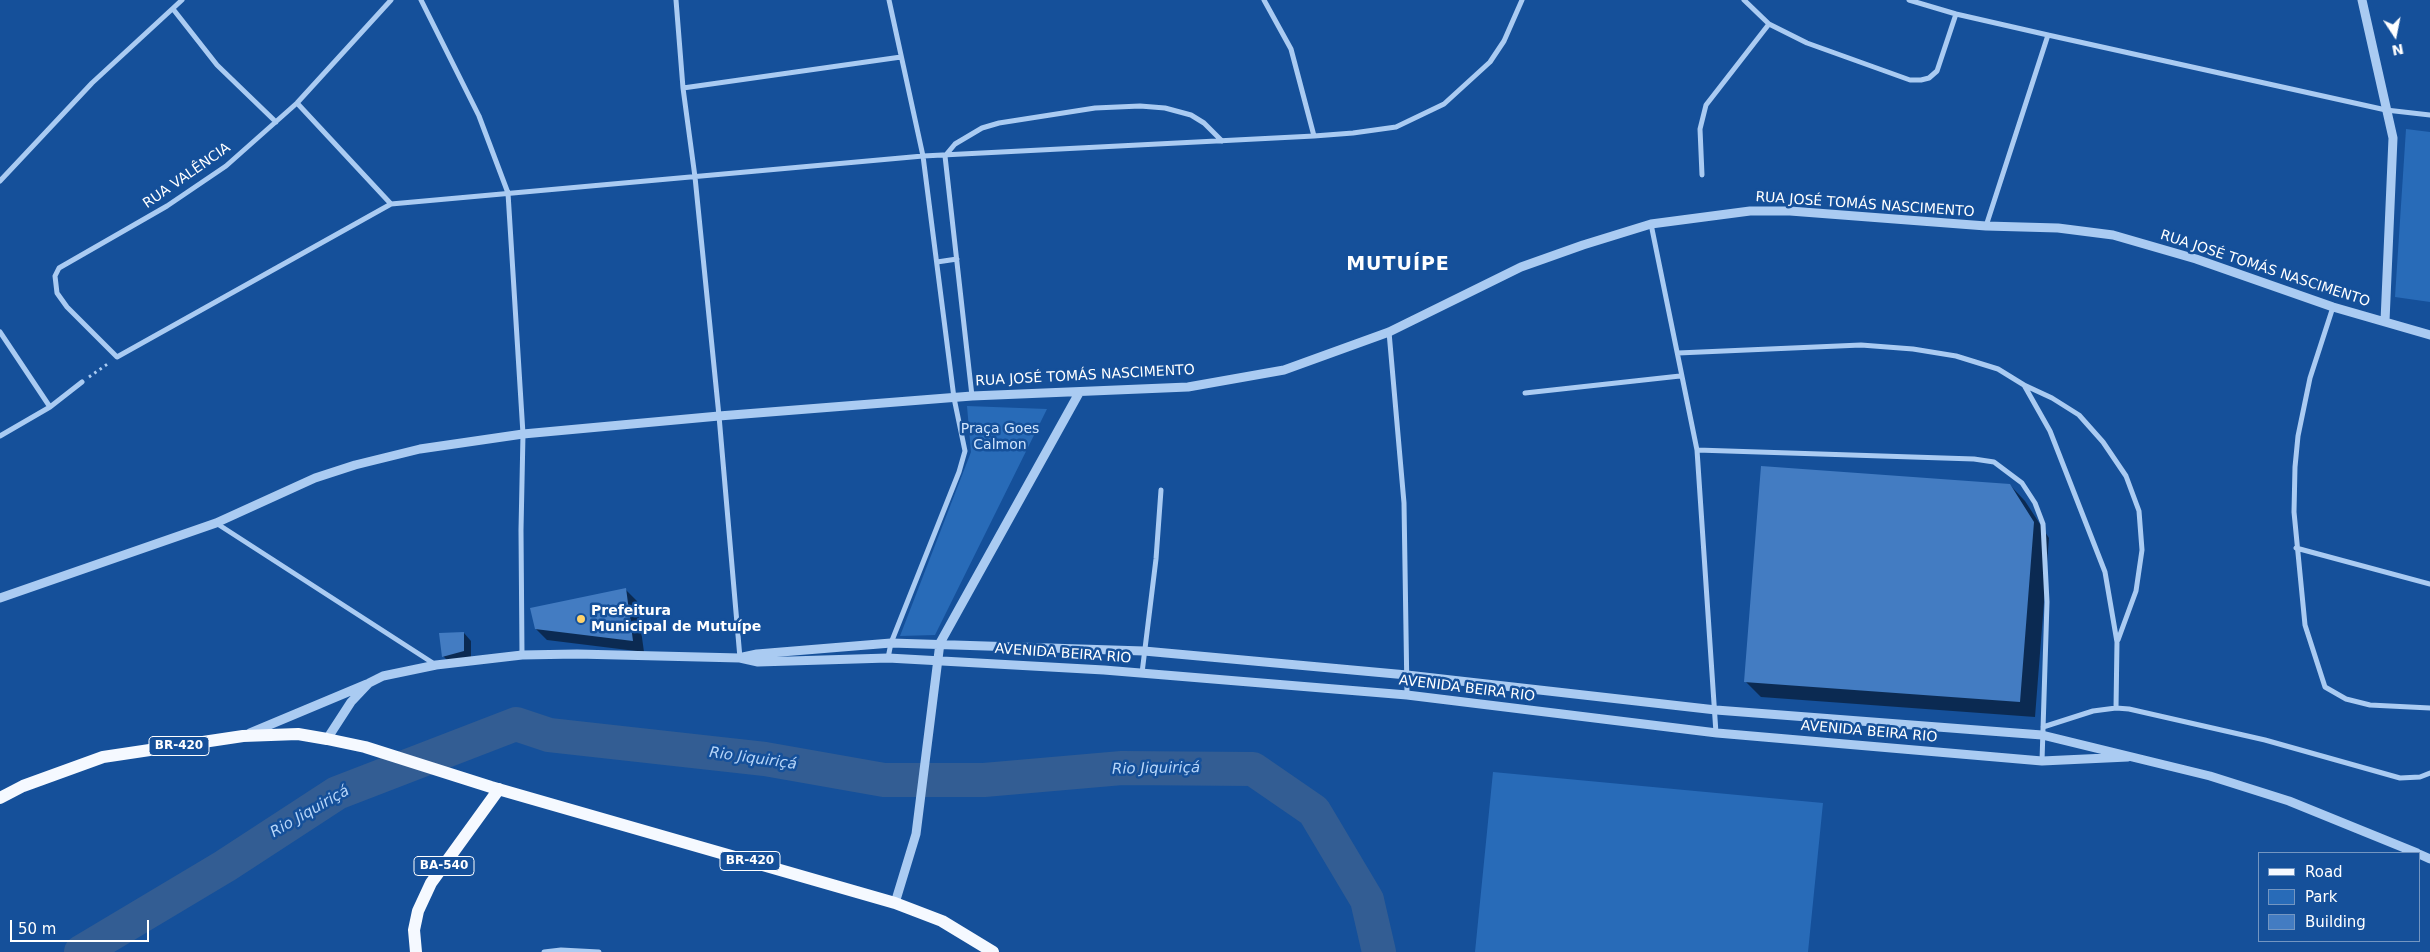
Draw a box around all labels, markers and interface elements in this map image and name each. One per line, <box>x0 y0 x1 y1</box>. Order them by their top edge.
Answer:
north arrow <box>2370 10 2420 60</box>
text: N <box>2391 41 2405 59</box>
street label: RUA VALÊNCIA <box>140 140 234 212</box>
street label: RUA JOSÉ TOMÁS NASCIMENTO <box>1755 189 1975 221</box>
street label: RUA JOSÉ TOMÁS NASCIMENTO <box>2158 227 2372 311</box>
district label: MUTUÍPE <box>1345 254 1451 276</box>
street label: RUA JOSÉ TOMÁS NASCIMENTO <box>975 362 1195 390</box>
park label: Praça Goes Calmon <box>961 421 1039 454</box>
place label: Prefeitura Municipal de Mutuípe <box>591 603 761 636</box>
marker: Prefeitura Municipal de Mutuípe <box>575 613 587 625</box>
street label: AVENIDA BEIRA RIO <box>994 641 1132 667</box>
street label: AVENIDA BEIRA RIO <box>1398 672 1536 706</box>
street label: AVENIDA BEIRA RIO <box>1800 718 1938 746</box>
road number: BR-420 <box>149 736 209 756</box>
water label: Rio Jiquiriçá <box>708 744 798 774</box>
water label: Rio Jiquiriçá <box>1112 759 1200 779</box>
water label: Rio Jiquiriçá <box>267 782 353 842</box>
road number: BR-420 <box>720 851 780 870</box>
legend <box>2258 852 2420 942</box>
road number: BA-540 <box>414 856 474 876</box>
text: Road <box>2305 863 2343 881</box>
text: Park <box>2305 888 2337 906</box>
scale bar <box>12 910 151 942</box>
text: Building <box>2305 913 2366 931</box>
text: 50 m <box>18 920 56 938</box>

